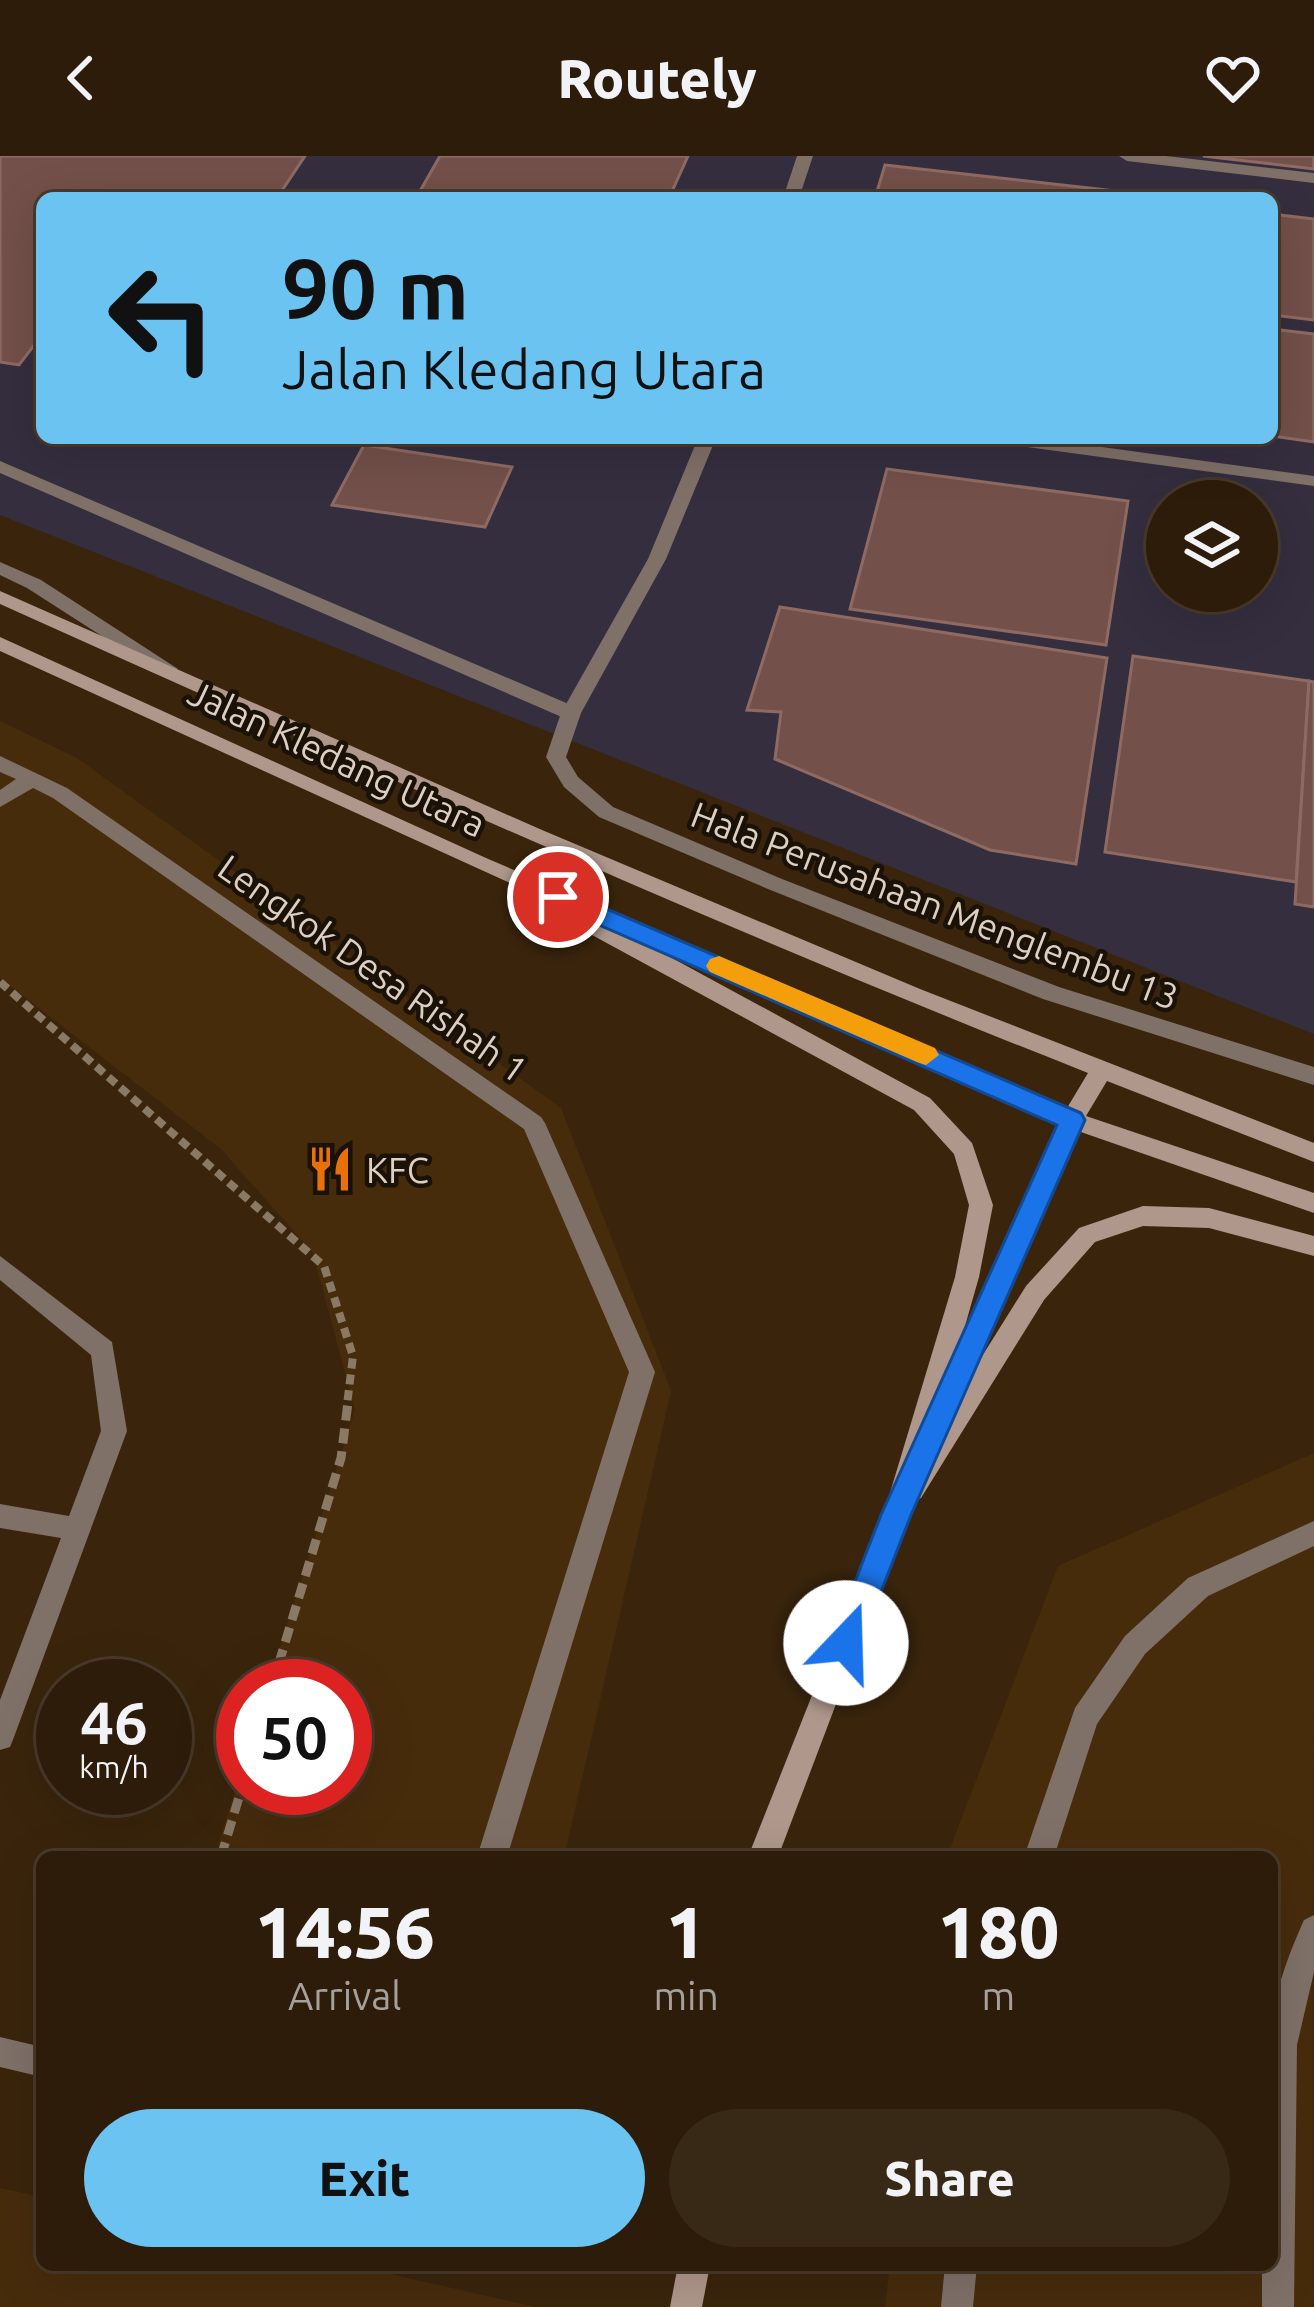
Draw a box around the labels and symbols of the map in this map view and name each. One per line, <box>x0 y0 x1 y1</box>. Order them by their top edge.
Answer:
street label: Jalan Kledang Utara <box>182 671 492 845</box>
street label: Hala Perusahaan Menglembu 13 <box>686 793 1184 1017</box>
street label: Lengkok Desa Rishah 1 <box>211 846 535 1090</box>
pin <box>507 846 609 948</box>
restaurant icon: KFC <box>305 1144 355 1194</box>
place label: KFC <box>366 1149 429 1190</box>
position arrow <box>783 1580 909 1706</box>
speed limit sign: 50 <box>216 1659 372 1815</box>

